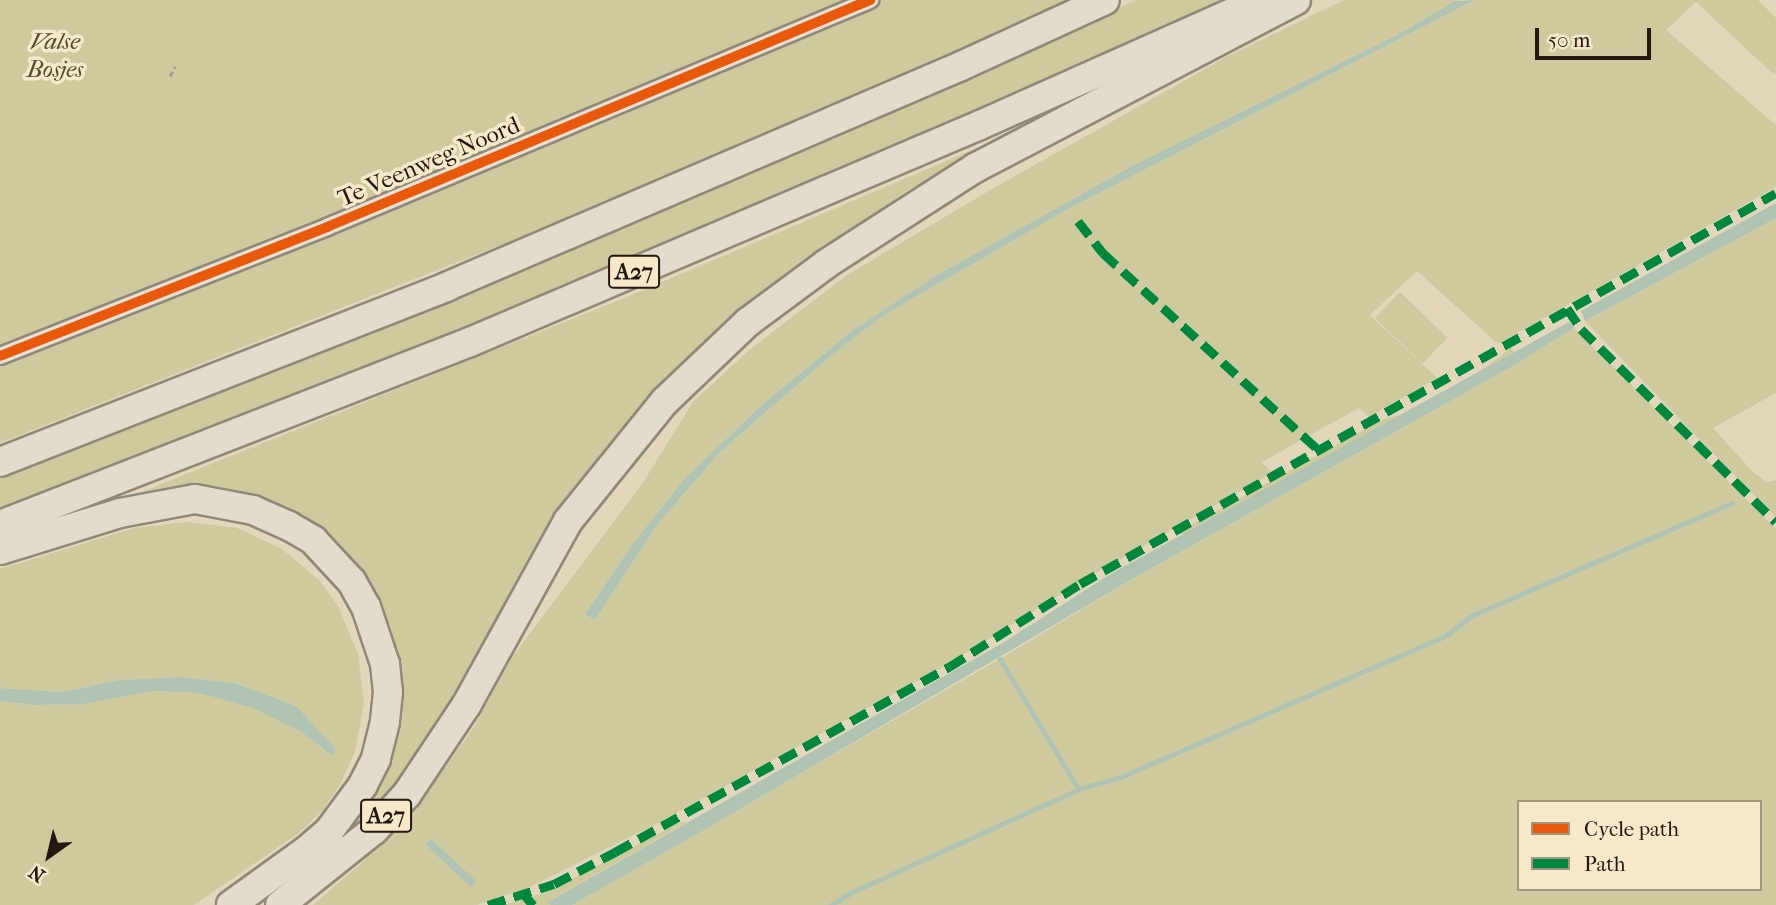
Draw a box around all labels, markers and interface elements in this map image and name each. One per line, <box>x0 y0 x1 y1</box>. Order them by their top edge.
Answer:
scale bar <box>1538 14 1654 58</box>
park label: Valse Bosjes <box>27 28 83 84</box>
text: 50 m <box>1548 28 1591 52</box>
street label: Te Veenweg Noord <box>334 111 524 213</box>
road number: A27 <box>608 252 660 292</box>
road number: A27 <box>360 796 412 836</box>
legend <box>1517 800 1762 891</box>
text: Cycle path <box>1584 817 1679 841</box>
north arrow <box>14 821 84 891</box>
text: Path <box>1584 852 1625 876</box>
text: N <box>25 860 49 887</box>

